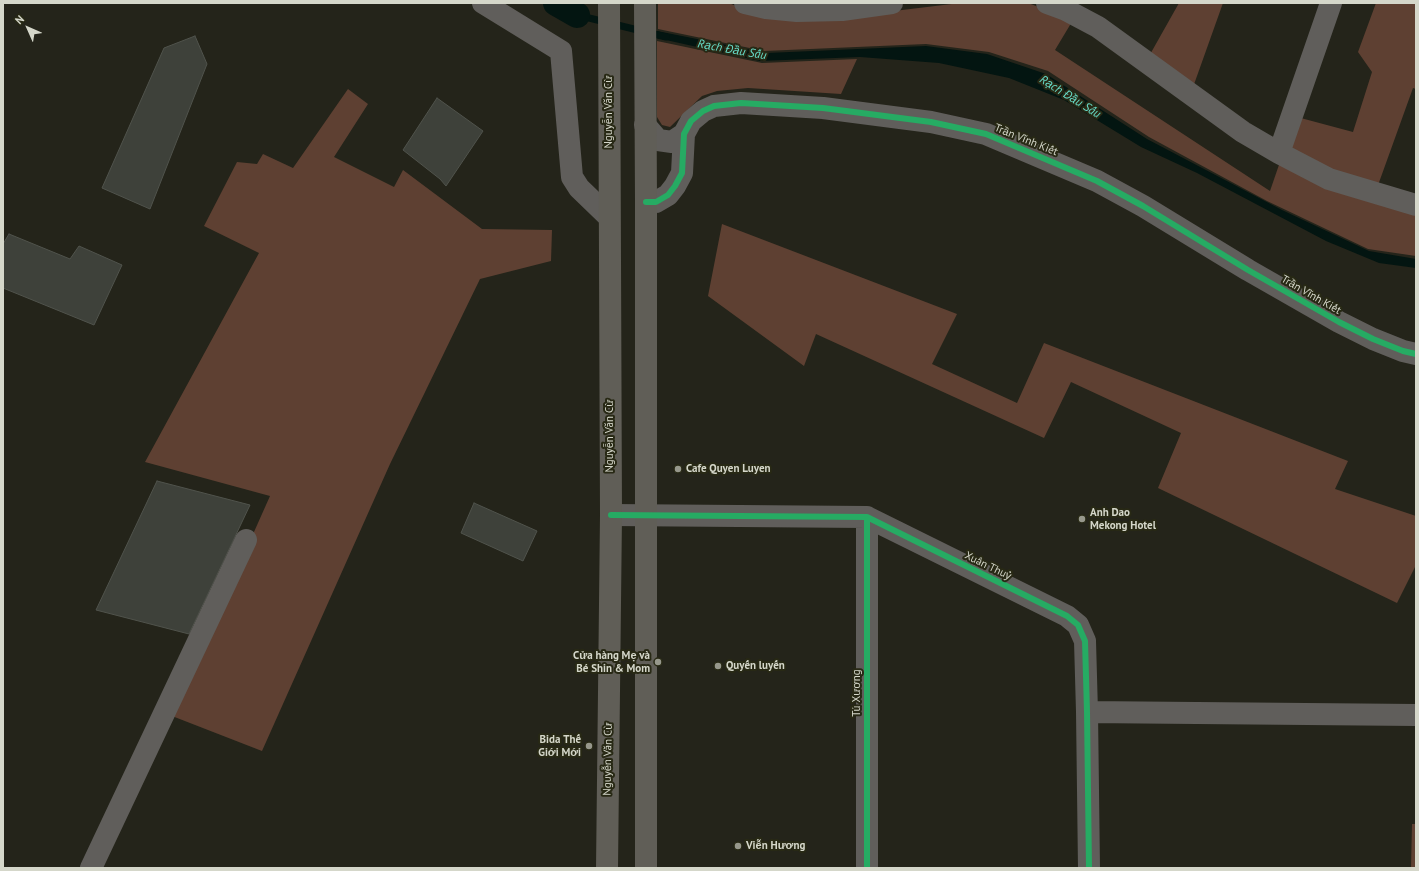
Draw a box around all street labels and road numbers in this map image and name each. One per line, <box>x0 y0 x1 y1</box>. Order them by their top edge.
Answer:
street label: Nguyễn Văn Cừ <box>602 75 616 149</box>
street label: Trần Vĩnh Kiết <box>992 121 1060 159</box>
street label: Trần Vĩnh Kiết <box>1279 273 1343 317</box>
street label: Nguyễn Văn Cừ <box>603 399 617 473</box>
street label: Xuân Thuỷ <box>962 549 1014 583</box>
street label: Tú Xương <box>850 669 864 717</box>
street label: Nguyễn Văn Cừ <box>601 722 615 796</box>

